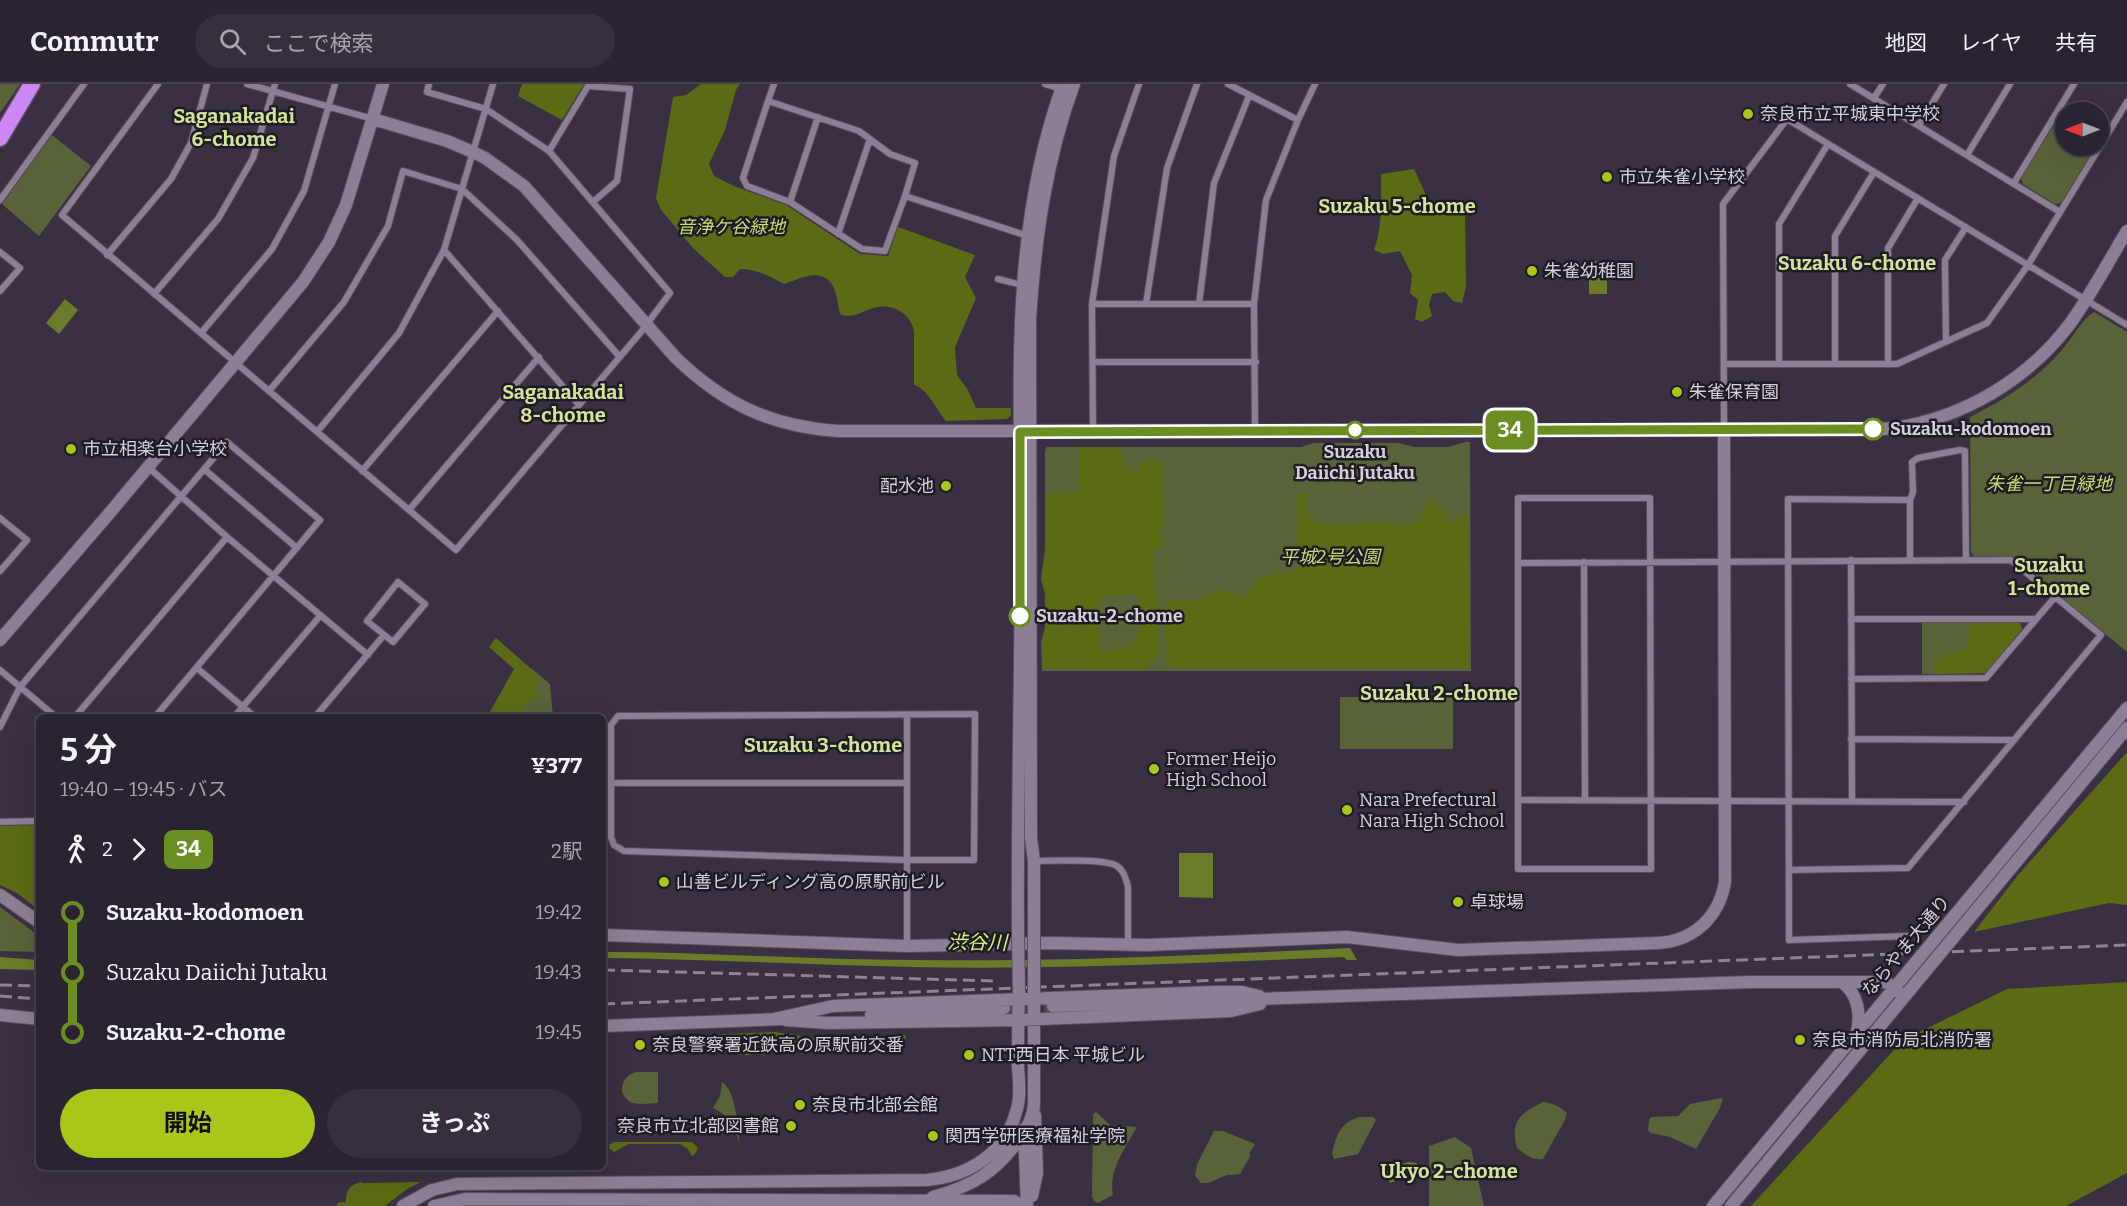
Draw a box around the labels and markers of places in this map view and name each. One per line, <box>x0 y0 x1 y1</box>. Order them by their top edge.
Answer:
place label: 奈良市立平城東中学校 <box>1760 103 1940 125</box>
marker: 奈良市立平城東中学校 <box>1741 107 1755 121</box>
place label: 市立朱雀小学校 <box>1619 166 1745 188</box>
marker: 市立朱雀小学校 <box>1600 170 1614 184</box>
place label: 朱雀幼稚園 <box>1544 260 1634 282</box>
marker: 朱雀幼稚園 <box>1525 264 1539 278</box>
place label: 朱雀保育園 <box>1689 381 1779 403</box>
marker: 朱雀保育園 <box>1670 385 1684 399</box>
marker: Suzaku-kodomoen <box>1862 418 1884 440</box>
place label: Suzaku-kodomoen <box>1890 418 2052 440</box>
marker: Suzaku Daiichi Jutaku <box>1346 421 1364 439</box>
place label: 市立相楽台小学校 <box>83 438 227 460</box>
place label: Suzaku Daiichi Jutaku <box>1295 441 1416 484</box>
marker: 市立相楽台小学校 <box>64 442 78 456</box>
place label: 配水池 <box>880 475 934 497</box>
marker: 配水池 <box>939 479 953 493</box>
marker: Suzaku-2-chome <box>1009 605 1031 627</box>
place label: Suzaku-2-chome <box>1036 605 1183 627</box>
place label: Former Heijo High School <box>1166 748 1276 791</box>
marker: Former Heijo High School <box>1147 762 1161 776</box>
place label: Nara Prefectural Nara High School <box>1359 789 1505 832</box>
marker: Nara Prefectural Nara High School <box>1340 803 1354 817</box>
place label: 山善ビルディング高の原駅前ビル <box>676 871 945 893</box>
marker: 山善ビルディング高の原駅前ビル <box>657 875 671 889</box>
place label: 卓球場 <box>1470 891 1524 913</box>
marker: 卓球場 <box>1451 895 1465 909</box>
place label: 奈良市消防局北消防署 <box>1812 1029 1992 1051</box>
marker: 奈良市消防局北消防署 <box>1793 1033 1807 1047</box>
place label: 奈良警察署近鉄高の原駅前交番 <box>652 1034 904 1056</box>
marker: 奈良警察署近鉄高の原駅前交番 <box>633 1038 647 1052</box>
place label: NTT西日本 平城ビル <box>981 1044 1145 1066</box>
marker: NTT西日本 平城ビル <box>962 1048 976 1062</box>
place label: 奈良市北部会館 <box>812 1094 938 1116</box>
marker: 奈良市北部会館 <box>793 1098 807 1112</box>
place label: 奈良市立北部図書館 <box>617 1115 779 1137</box>
marker: 奈良市立北部図書館 <box>784 1119 798 1133</box>
place label: 関西学研医療福祉学院 <box>945 1125 1125 1147</box>
marker: 関西学研医療福祉学院 <box>926 1129 940 1143</box>

